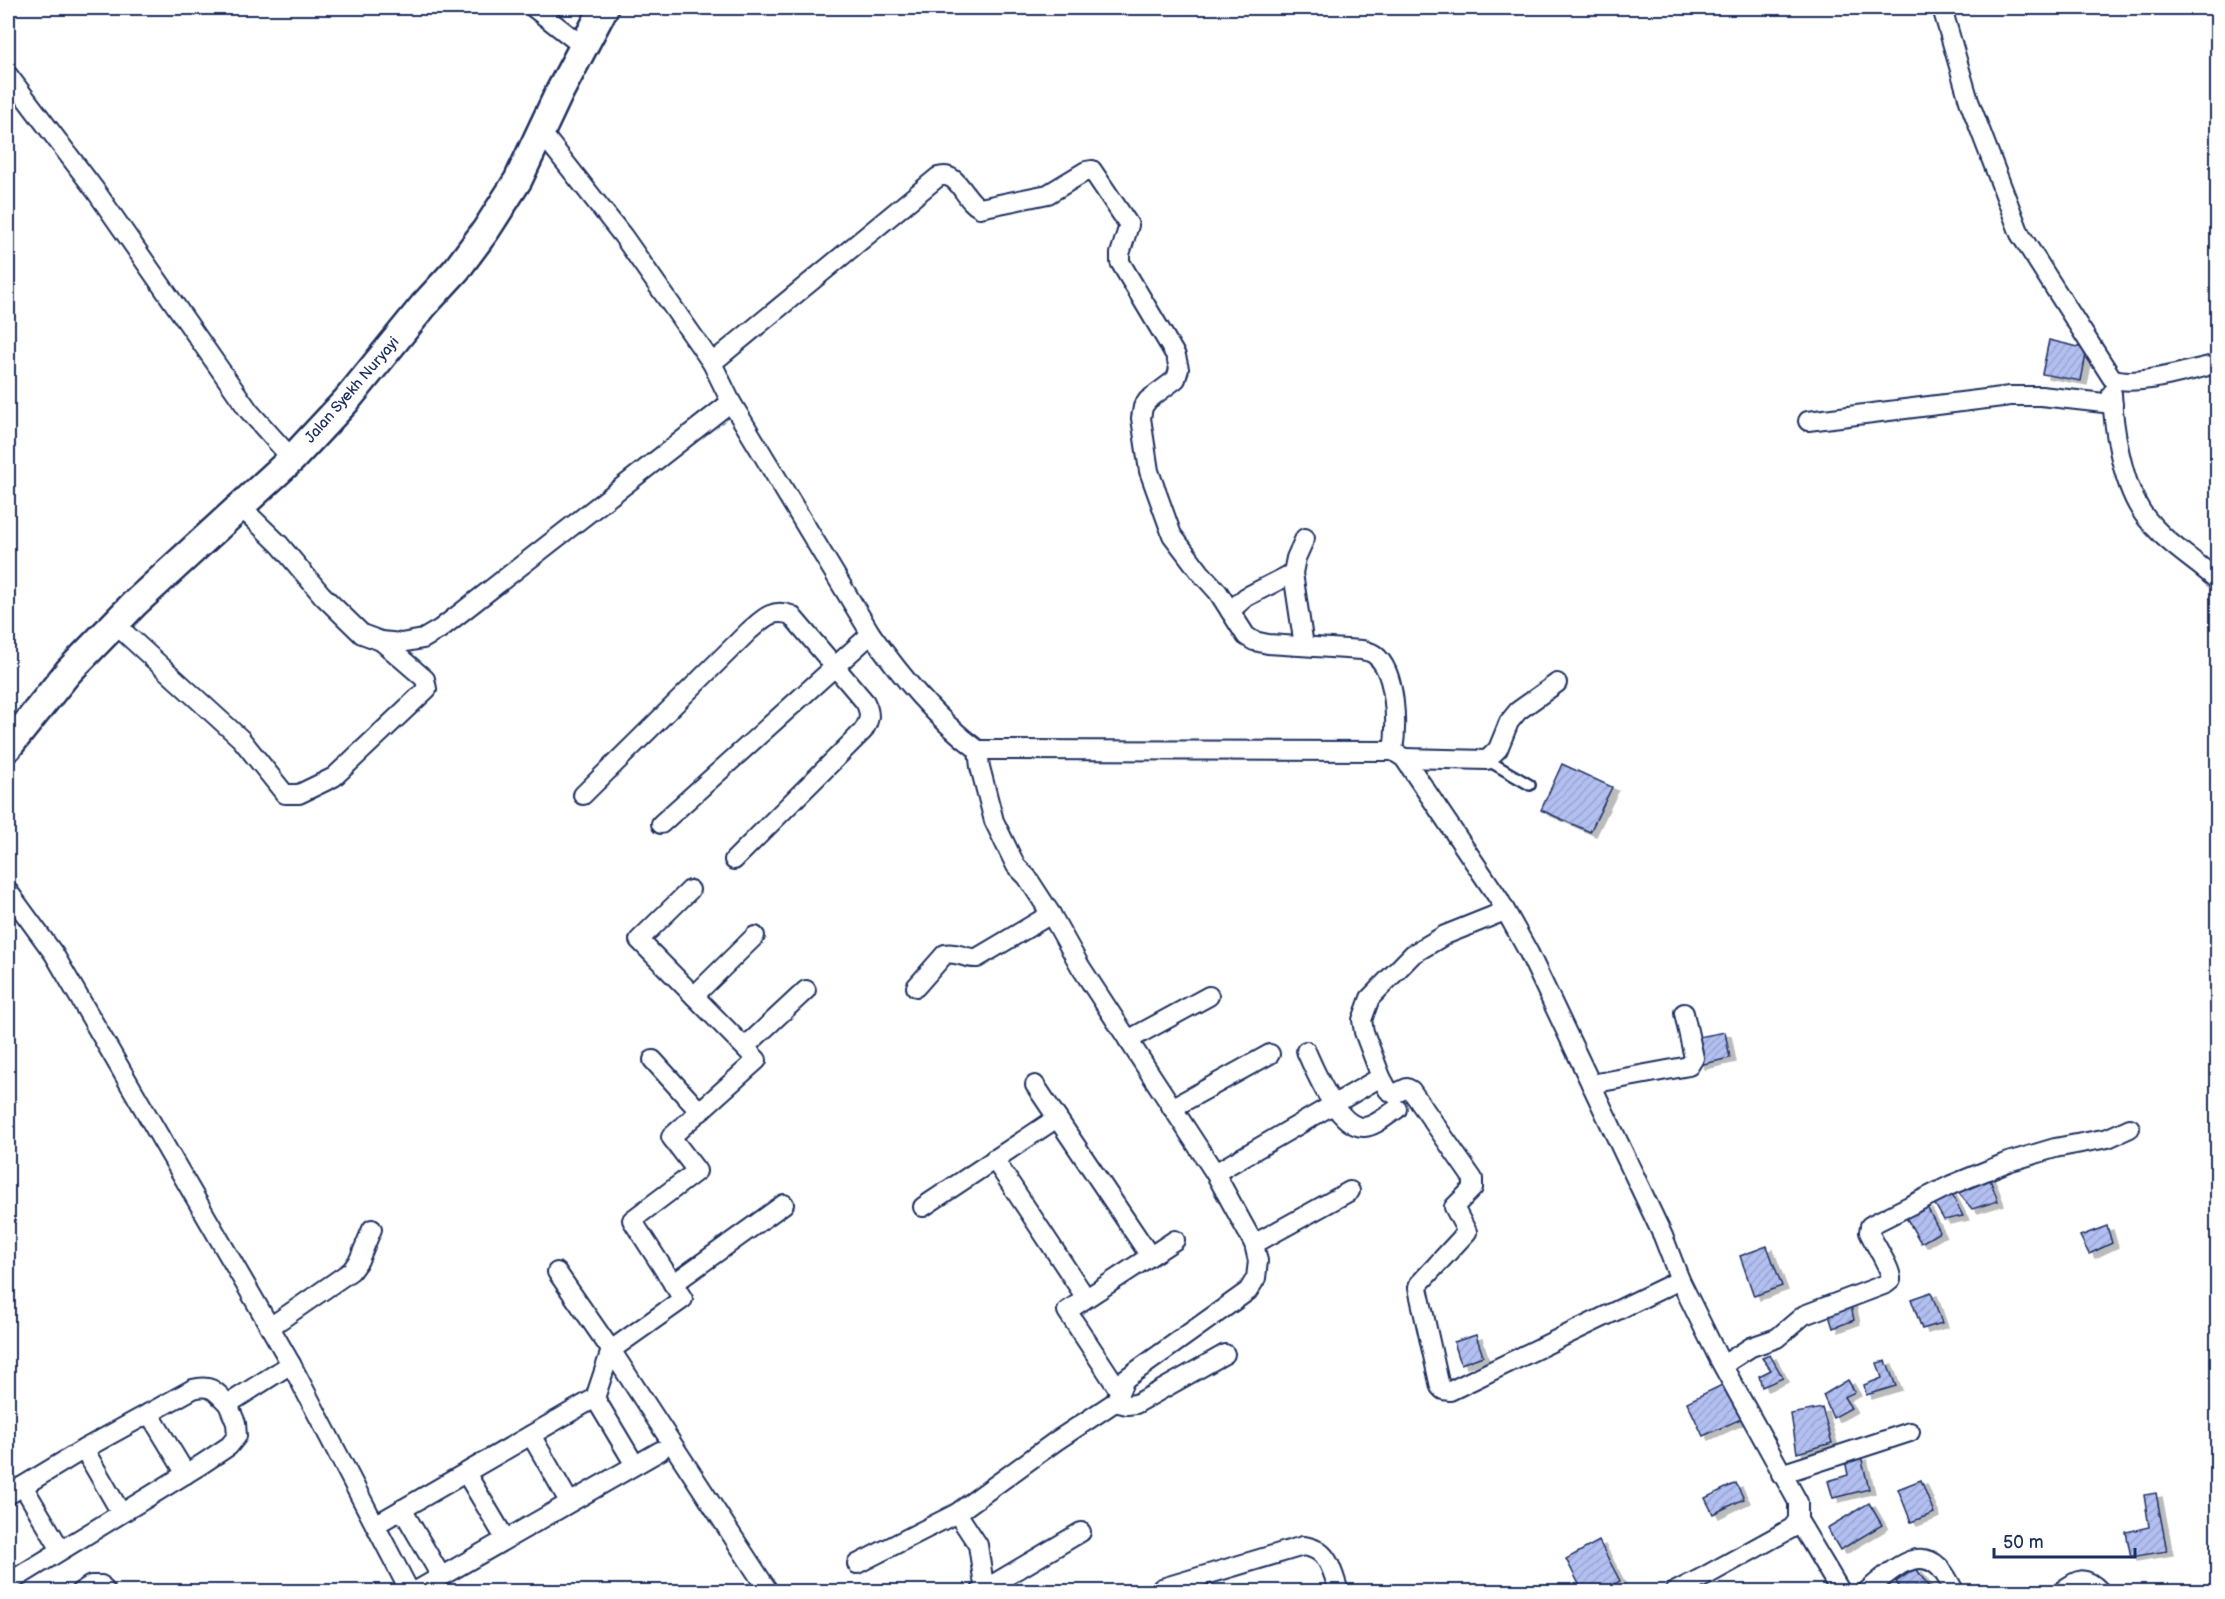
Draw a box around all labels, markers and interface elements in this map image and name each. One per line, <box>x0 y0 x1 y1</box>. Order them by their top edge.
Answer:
street label: Jalan Syekh Nuryayi <box>301 333 403 447</box>
scale bar <box>1994 1521 2135 1559</box>
text: 50 m <box>2003 1532 2044 1553</box>

